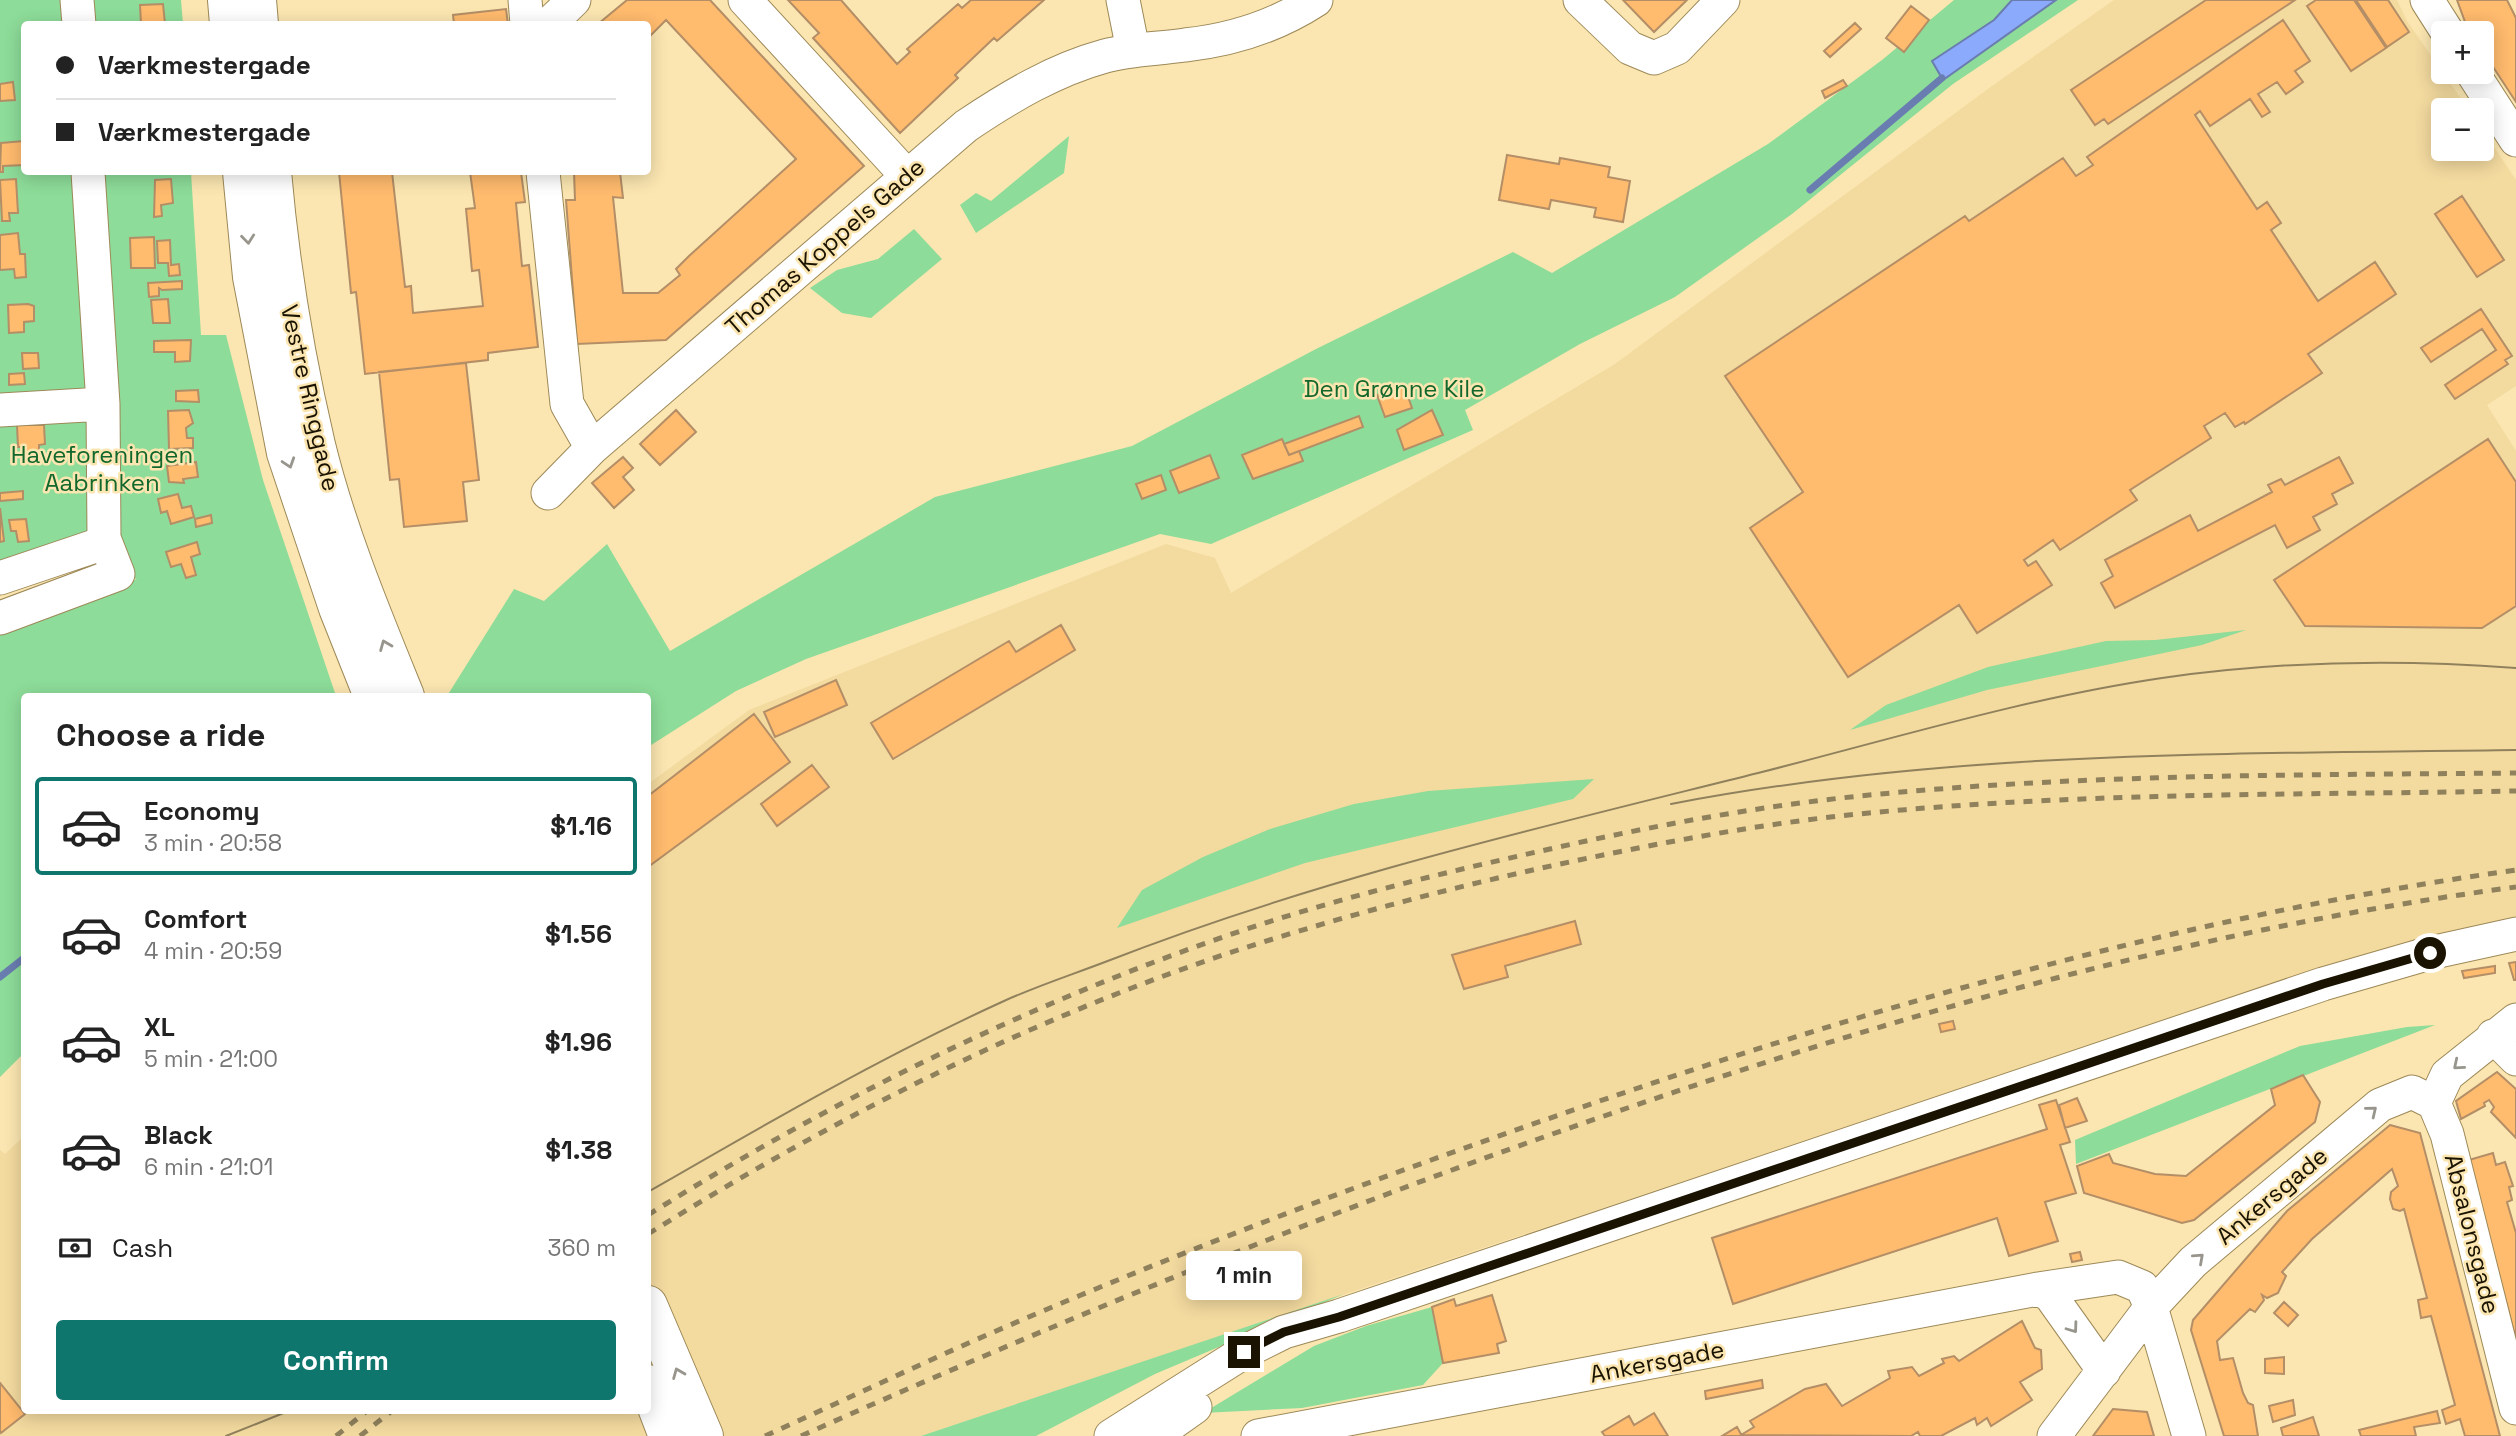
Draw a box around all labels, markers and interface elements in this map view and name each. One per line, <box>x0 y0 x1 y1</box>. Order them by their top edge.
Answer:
map controls <box>2431 21 2494 161</box>
button: + <box>2431 21 2494 84</box>
text: Værkmestergade <box>98 48 311 82</box>
button: − <box>2431 98 2494 161</box>
text: Værkmestergade <box>98 115 311 149</box>
street label: Thomas Koppels Gade <box>718 151 931 342</box>
one-way arrow <box>240 234 255 245</box>
street label: Vestre Ringgade <box>274 302 347 494</box>
park label: Den Grønne Kile <box>1304 373 1484 404</box>
park label: Haveforeningen Aabrinken <box>11 439 193 498</box>
one-way arrow <box>281 456 295 469</box>
one-way arrow <box>379 640 393 652</box>
text: Choose a ride <box>56 715 266 755</box>
text: Economy <box>144 794 260 828</box>
icon: car <box>60 795 123 858</box>
text: $1.16 <box>550 809 612 843</box>
text: 3 min · 20:58 <box>144 828 282 858</box>
text: Comfort <box>144 902 247 936</box>
icon: car <box>60 903 123 966</box>
text: $1.56 <box>545 917 612 951</box>
text: 4 min · 20:59 <box>144 936 282 966</box>
route start <box>2414 937 2446 969</box>
text: XL <box>144 1010 175 1044</box>
icon: car <box>60 1011 123 1074</box>
text: $1.96 <box>545 1025 612 1059</box>
text: 5 min · 21:00 <box>144 1044 278 1074</box>
one-way arrow <box>2453 1057 2466 1069</box>
one-way arrow <box>2365 1107 2377 1120</box>
text: Black <box>144 1118 213 1152</box>
icon: car <box>60 1119 123 1182</box>
text: $1.38 <box>545 1133 612 1167</box>
street label: Ankersgade <box>2209 1140 2334 1251</box>
street label: Absalonsgade <box>2438 1151 2507 1317</box>
text: 6 min · 21:01 <box>144 1152 273 1182</box>
icon: cash <box>56 1229 94 1267</box>
text: Cash <box>112 1231 173 1265</box>
text: 360 m <box>548 1233 616 1263</box>
callout: 1 min <box>1186 1250 1302 1300</box>
one-way arrow <box>2190 1254 2203 1266</box>
text: 1 min <box>1216 1260 1272 1290</box>
button: Confirm <box>56 1320 616 1400</box>
one-way arrow <box>2065 1320 2077 1333</box>
street label: Ankersgade <box>1587 1333 1727 1390</box>
route end <box>1228 1336 1260 1368</box>
one-way arrow <box>673 1367 687 1379</box>

